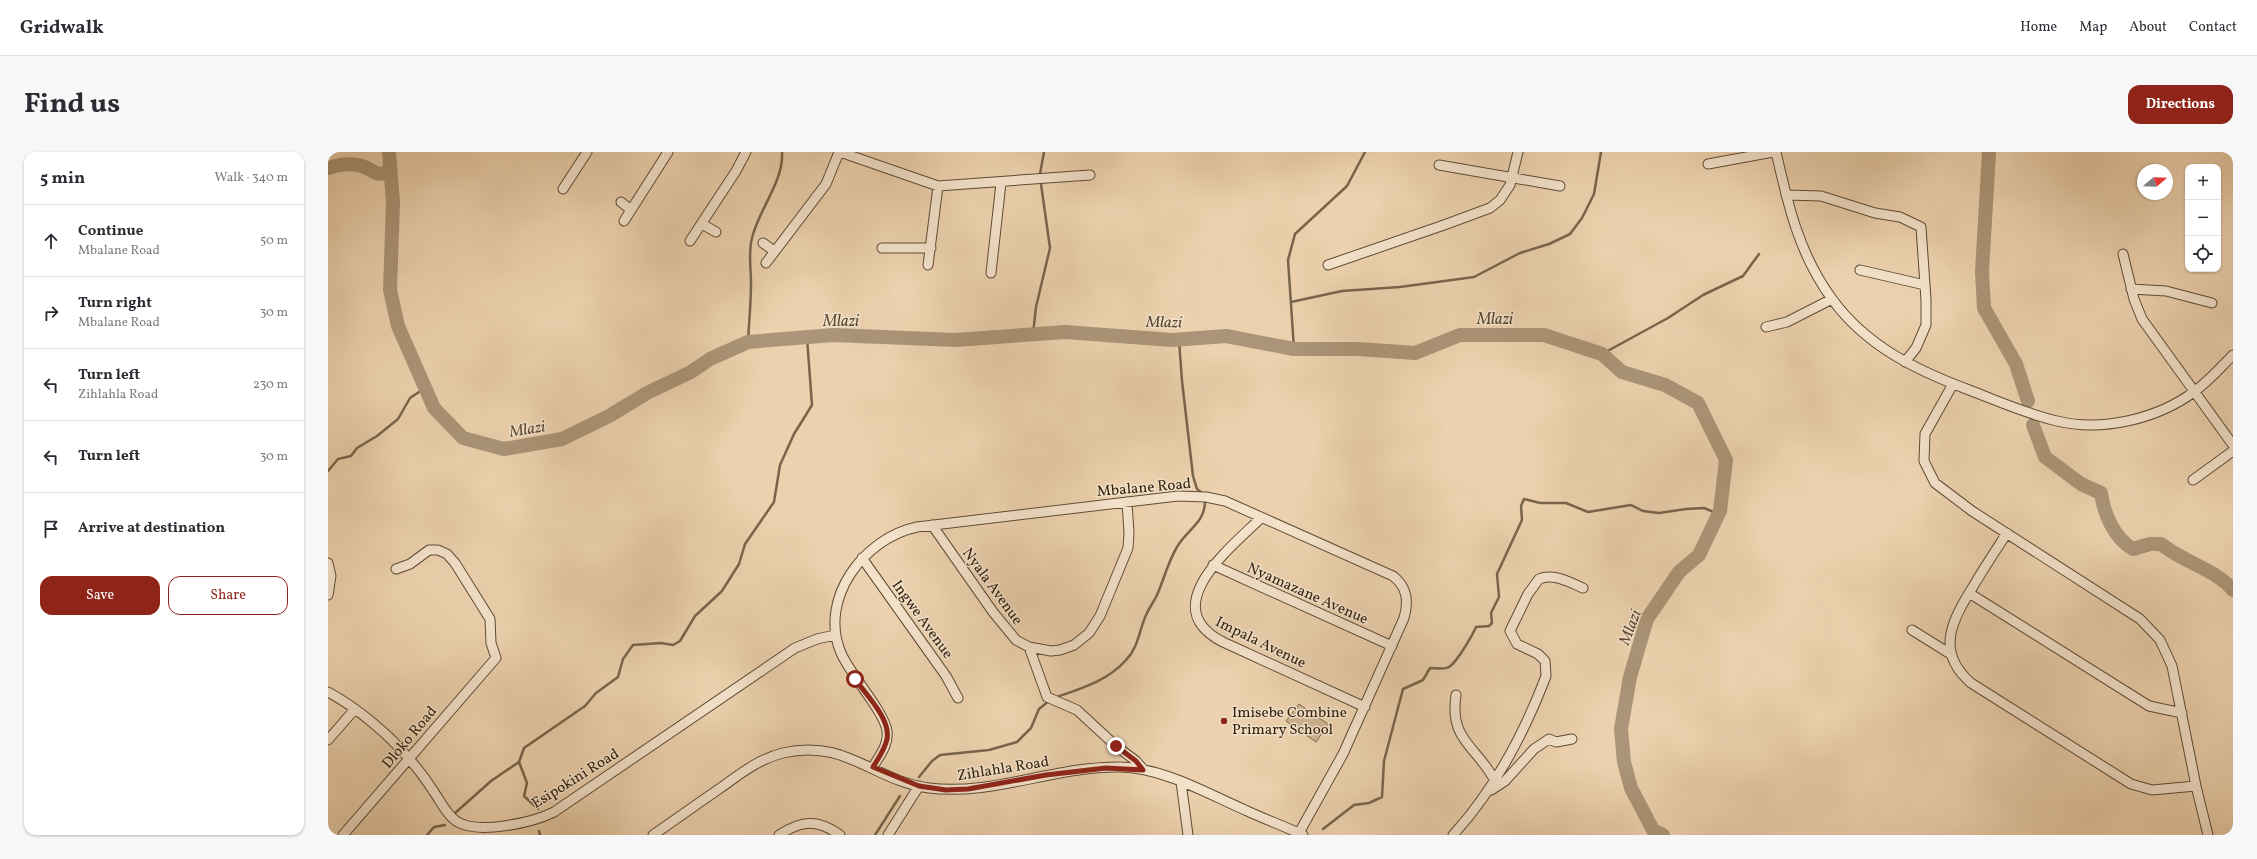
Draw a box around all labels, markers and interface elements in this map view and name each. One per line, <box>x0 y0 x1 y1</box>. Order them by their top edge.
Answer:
text: Gridwalk <box>20 15 104 41</box>
text: Home <box>2020 18 2057 37</box>
text: Map <box>2079 18 2107 37</box>
text: About <box>2129 18 2167 37</box>
text: Contact <box>2189 18 2237 37</box>
text: Find us <box>24 85 120 124</box>
button: Directions <box>2128 85 2233 124</box>
north arrow <box>2137 164 2173 200</box>
map controls <box>2185 164 2221 272</box>
button: + <box>2185 164 2221 200</box>
text: 5 min <box>40 167 85 190</box>
text: Walk · 340 m <box>215 169 288 187</box>
button: − <box>2185 200 2221 236</box>
text: Continue <box>78 221 143 242</box>
icon: ahead <box>40 230 62 252</box>
text: 50 m <box>260 232 288 250</box>
button: locate <box>2185 236 2221 272</box>
text: Mbalane Road <box>78 242 160 260</box>
text: Turn right <box>78 293 152 314</box>
icon: right <box>40 302 62 324</box>
text: 30 m <box>260 304 288 322</box>
water label: Mlazi <box>1476 309 1514 331</box>
water label: Mlazi <box>822 311 860 333</box>
water label: Mlazi <box>1145 312 1183 334</box>
text: Mbalane Road <box>78 314 160 332</box>
text: Turn left <box>78 365 140 386</box>
icon: left <box>40 374 62 396</box>
text: 230 m <box>253 376 288 394</box>
text: Zihlahla Road <box>78 386 158 404</box>
water label: Mlazi <box>507 416 548 444</box>
icon: left <box>40 446 62 468</box>
text: Turn left <box>78 446 140 467</box>
text: 30 m <box>260 448 288 466</box>
street label: Mbalane Road <box>1096 474 1192 503</box>
icon: arrive <box>40 518 62 540</box>
text: Arrive at destination <box>78 518 225 539</box>
street label: Nyala Avenue <box>957 544 1027 630</box>
street label: Nyamazane Avenue <box>1243 558 1371 631</box>
button: Save <box>40 576 160 615</box>
button: Share <box>168 576 288 615</box>
street label: Ingwe Avenue <box>886 576 957 664</box>
water label: Mlazi <box>1614 606 1648 649</box>
street label: Impala Avenue <box>1211 612 1309 674</box>
route start <box>846 670 864 688</box>
street label: Dloko Road <box>378 702 443 774</box>
place label: Imisebe Combine Primary School <box>1232 703 1347 741</box>
marker: Imisebe Combine Primary School <box>1219 716 1229 726</box>
route end <box>1107 737 1125 755</box>
street label: Esipokini Road <box>528 744 624 815</box>
street label: Zihlahla Road <box>956 752 1051 787</box>

